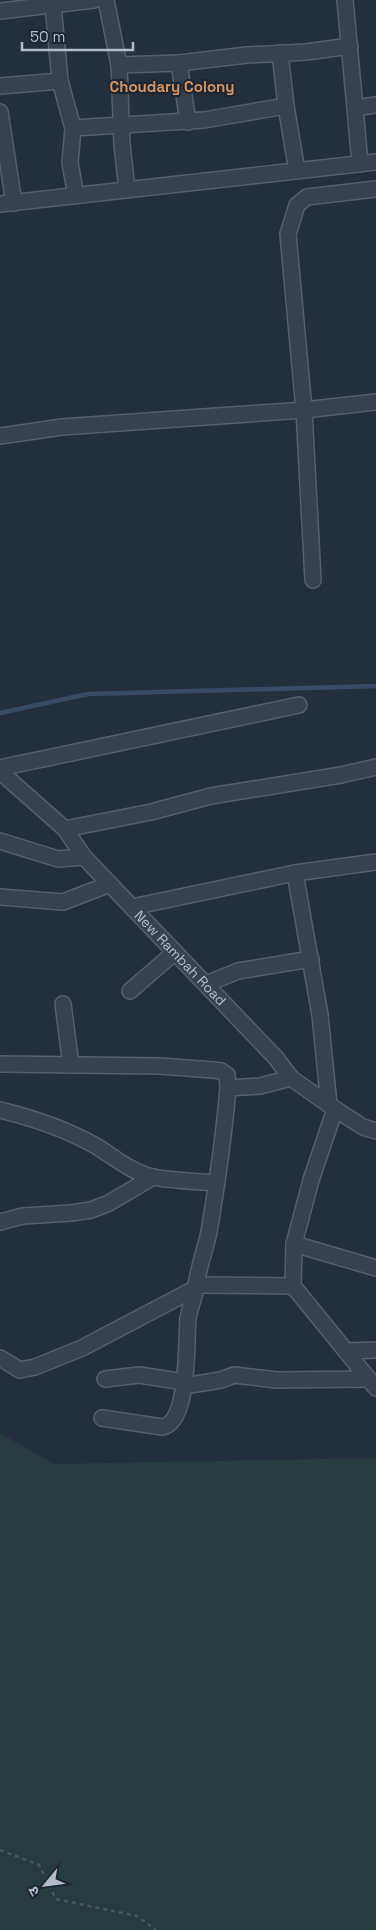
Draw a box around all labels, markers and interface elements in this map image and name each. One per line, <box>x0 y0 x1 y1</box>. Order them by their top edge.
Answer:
scale bar <box>22 20 134 52</box>
text: 50 m <box>30 27 65 46</box>
district label: Choudary Colony <box>110 77 234 96</box>
street label: New Rambah Road <box>131 906 230 1009</box>
north arrow <box>20 1860 70 1910</box>
text: उ <box>23 1883 43 1899</box>

